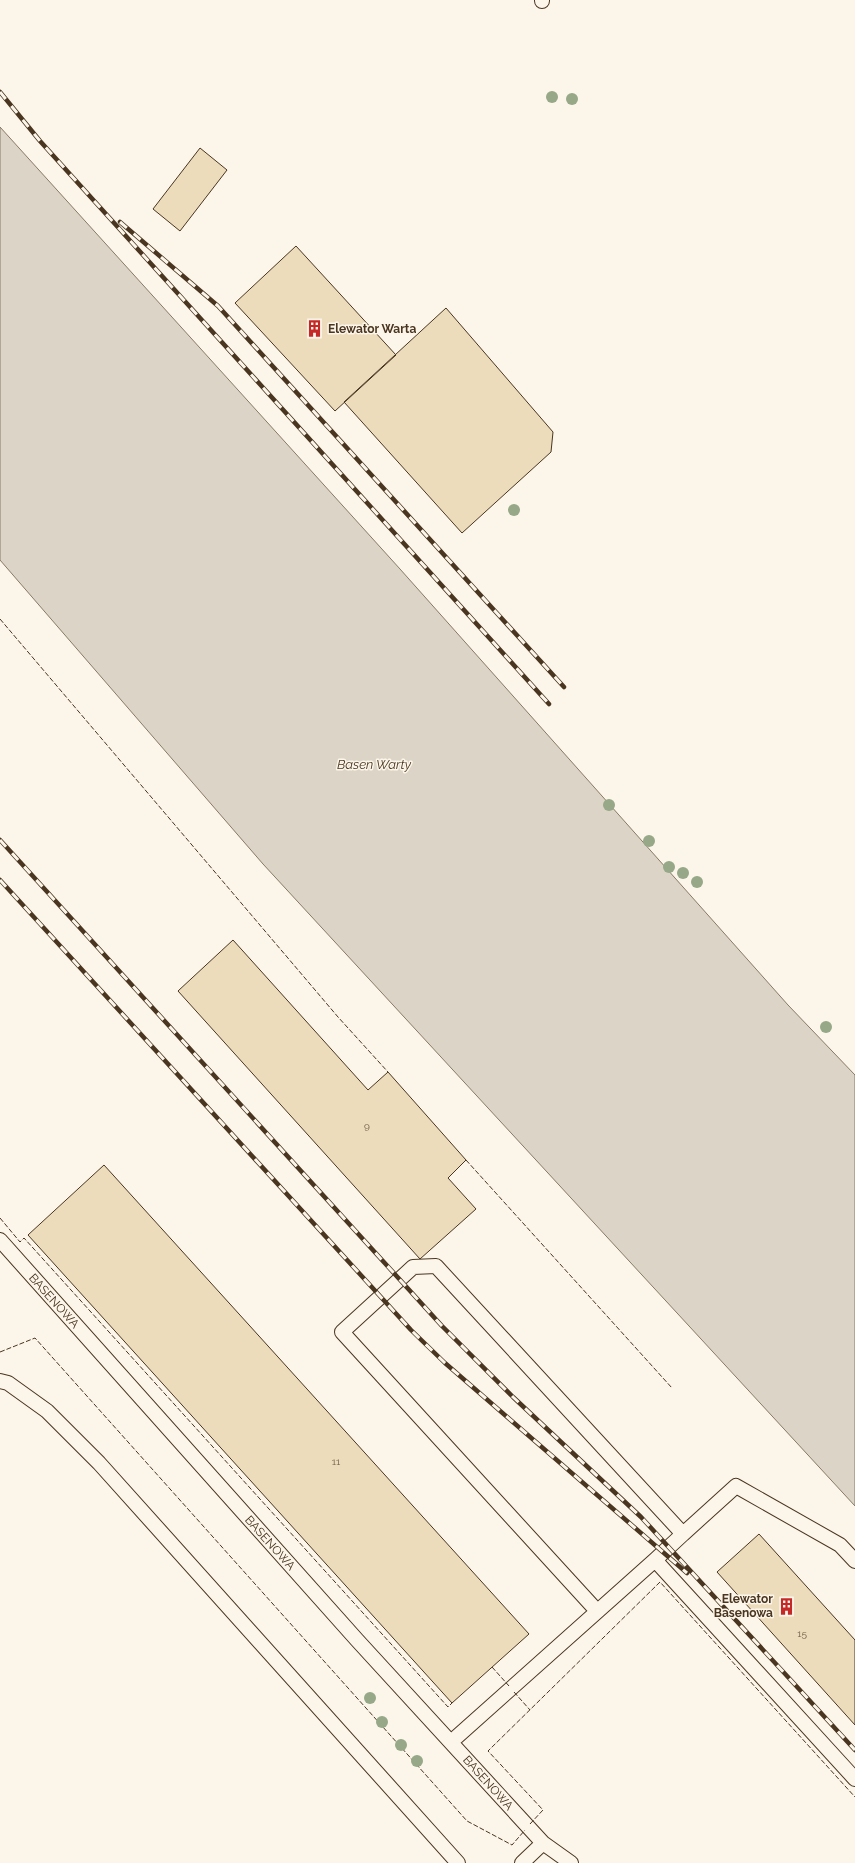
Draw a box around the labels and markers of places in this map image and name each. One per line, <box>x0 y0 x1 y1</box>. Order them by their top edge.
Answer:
building icon: Elewator Warta <box>305 319 325 339</box>
place label: Elewator Warta <box>328 322 416 336</box>
place label: Elewator Basenowa <box>714 1592 773 1620</box>
building icon: Elewator Basenowa <box>776 1596 796 1616</box>

